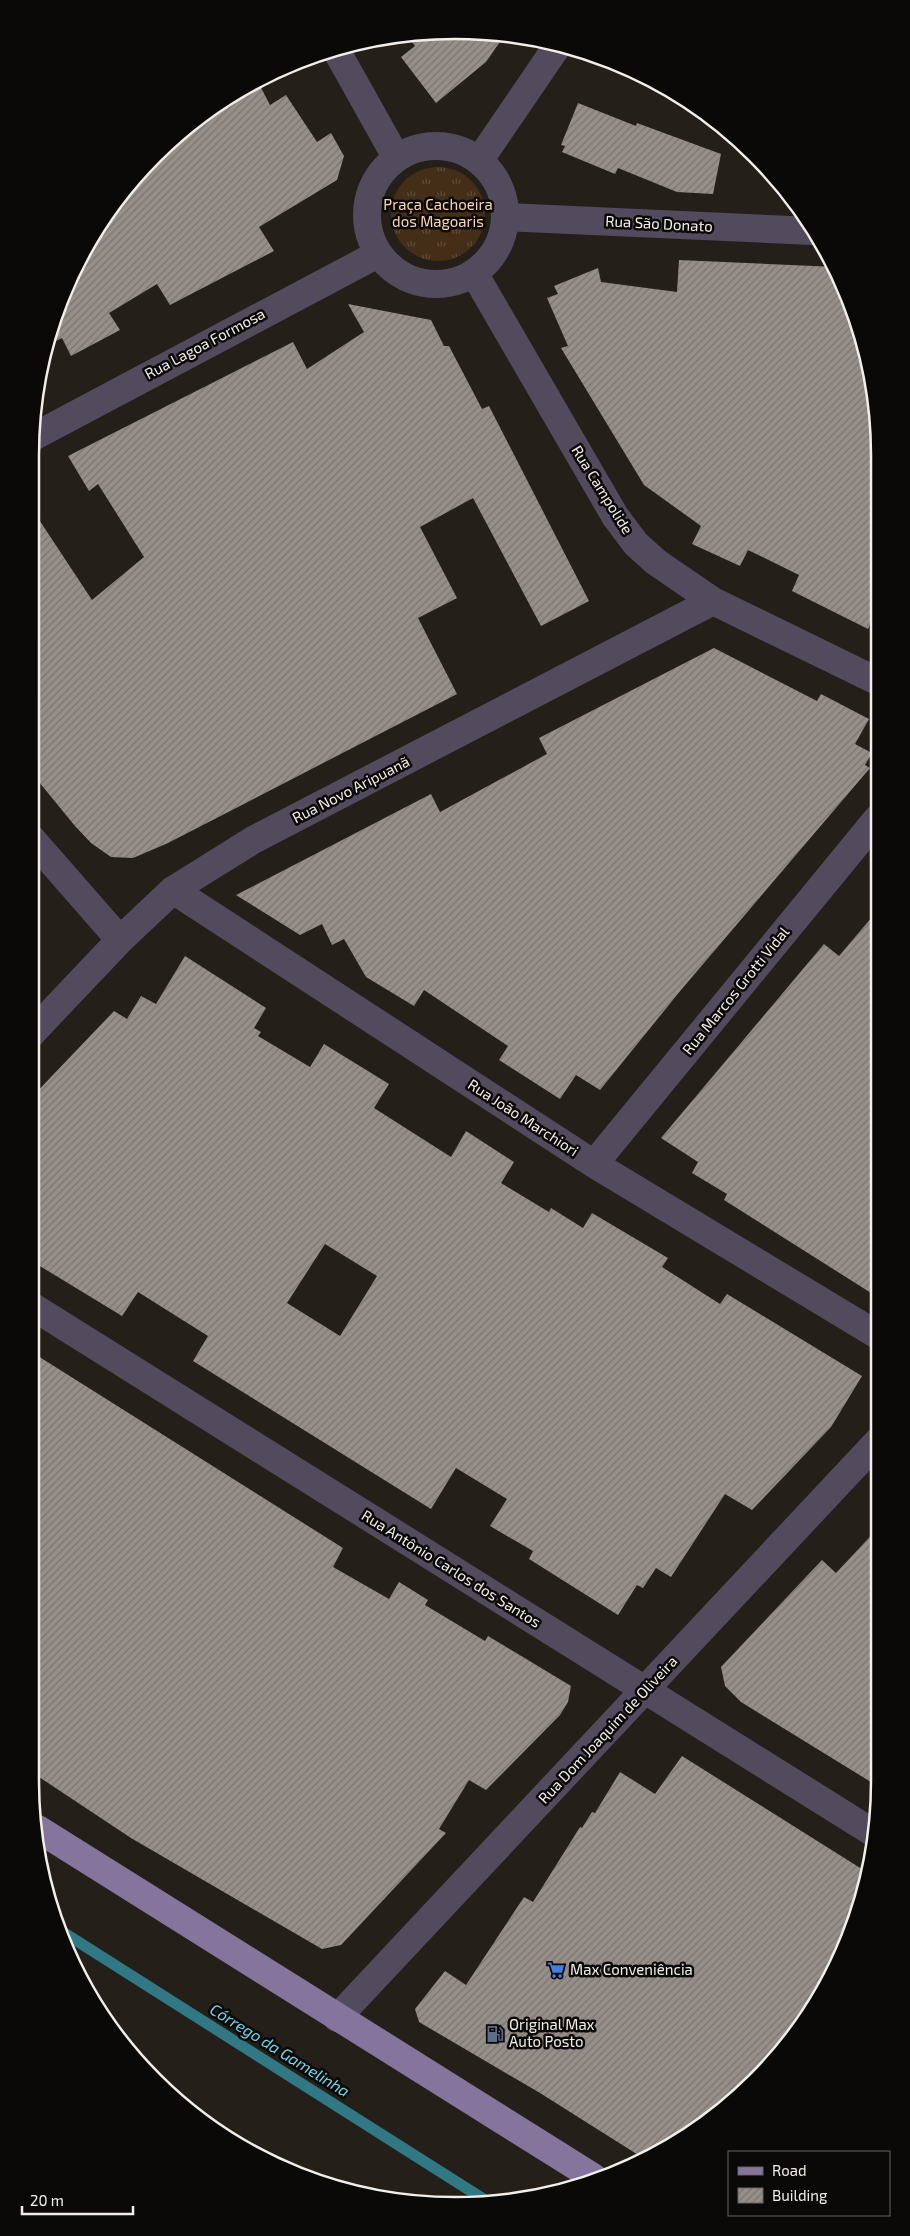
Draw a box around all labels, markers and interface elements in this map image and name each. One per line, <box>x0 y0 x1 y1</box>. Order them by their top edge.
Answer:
park label: Praça Cachoeira dos Magoaris <box>383 195 493 230</box>
street label: Rua São Donato <box>605 211 713 235</box>
street label: Rua Lagoa Formosa <box>141 304 268 382</box>
street label: Rua Campolide <box>568 442 637 537</box>
street label: Rua Novo Aripuanã <box>289 752 412 826</box>
street label: Rua Marcos Grotti Vidal <box>678 922 793 1058</box>
street label: Rua João Marchiori <box>465 1075 582 1160</box>
street label: Rua Antônio Carlos dos Santos <box>359 1505 544 1631</box>
street label: Rua Dom Joaquim de Oliveira <box>534 1652 680 1807</box>
supermarket icon: Max Conveniência <box>546 1960 566 1980</box>
place label: Max Conveniência <box>570 1960 693 1978</box>
water label: Córrego da Gamelinha <box>207 1999 354 2100</box>
place label: Original Max Auto Posto <box>509 2015 595 2050</box>
fuel station icon: Original Max Auto Posto <box>485 2024 505 2044</box>
legend <box>728 2151 890 2216</box>
text: Road <box>772 2161 807 2179</box>
scale bar <box>22 2184 134 2216</box>
text: Building <box>772 2186 828 2204</box>
text: 20 m <box>30 2191 64 2209</box>

